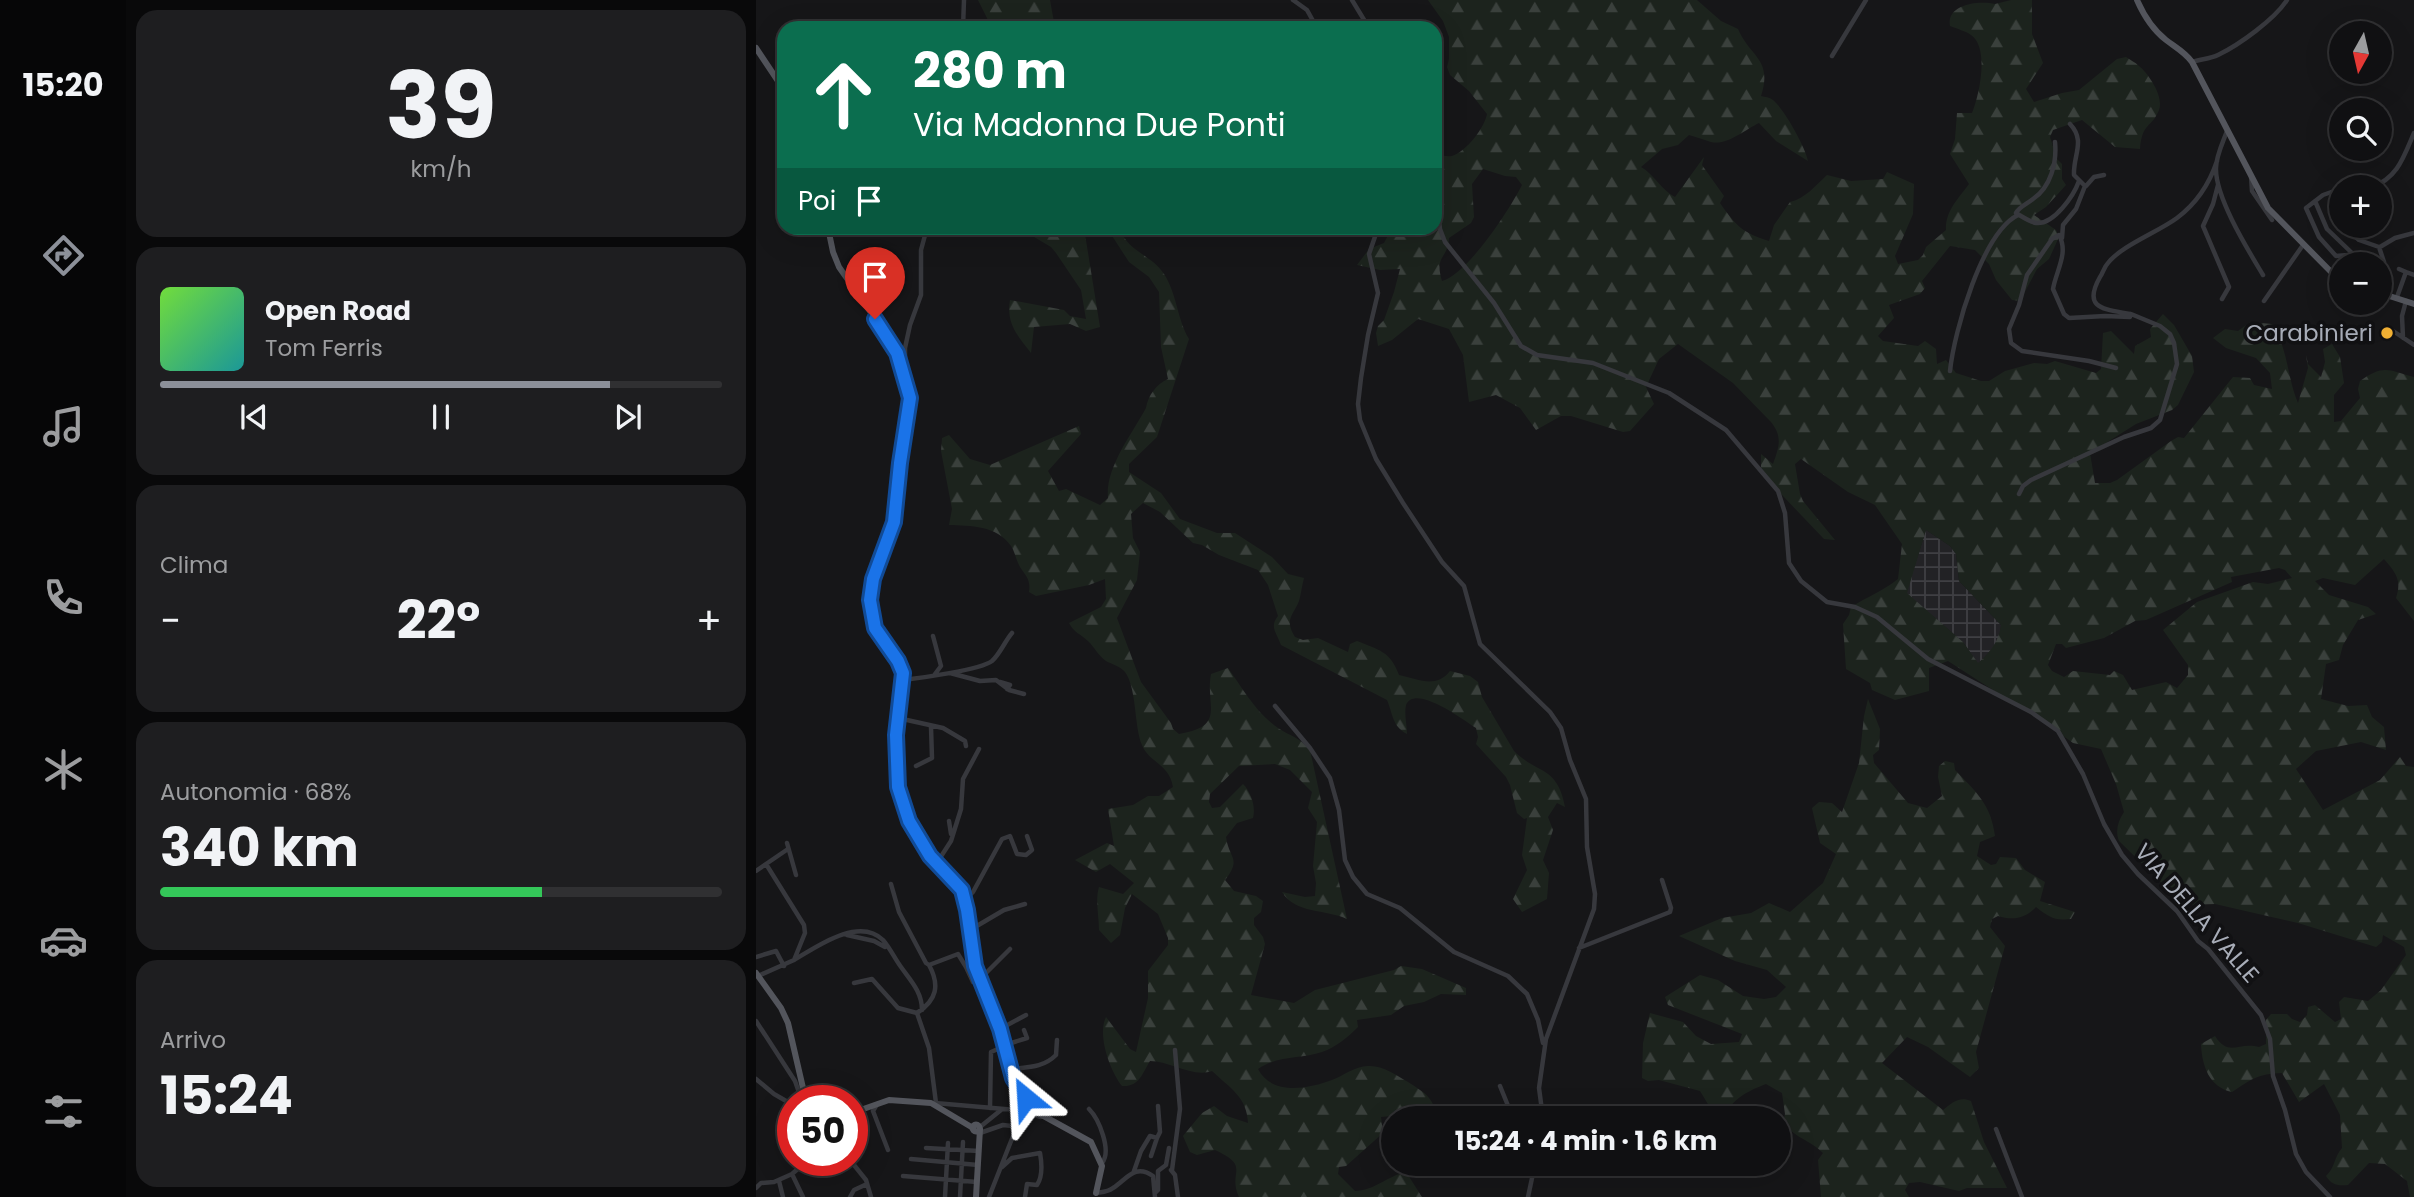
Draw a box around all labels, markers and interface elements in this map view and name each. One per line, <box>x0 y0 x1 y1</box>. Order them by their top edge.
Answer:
north arrow <box>2329 21 2392 84</box>
map controls <box>2329 21 2392 315</box>
text: 280 m <box>913 37 1067 105</box>
text: 39 <box>385 42 497 170</box>
icon: ahead <box>798 49 889 140</box>
text: 15:20 <box>22 62 104 107</box>
button: search <box>2329 98 2392 161</box>
text: Via Madonna Due Ponti <box>913 102 1286 147</box>
text: km/h <box>410 153 472 185</box>
button: + <box>2329 175 2392 238</box>
icon: arrive <box>850 182 888 220</box>
text: Poi <box>798 183 836 219</box>
icon: directions <box>39 231 88 280</box>
pin <box>845 247 905 319</box>
button: − <box>2329 252 2392 315</box>
icon: arrive <box>856 258 894 296</box>
text: Open Road <box>265 293 411 329</box>
place label: Carabinieri <box>2245 317 2373 349</box>
marker: Carabinieri <box>2379 325 2395 341</box>
text: Tom Ferris <box>265 332 383 364</box>
icon: previous <box>235 398 273 436</box>
icon: pause <box>422 398 460 436</box>
icon: next <box>609 398 647 436</box>
icon: music <box>39 402 88 451</box>
text: Clima <box>160 549 228 581</box>
icon: phone <box>39 573 88 622</box>
text: 22° <box>397 584 480 657</box>
text: − <box>160 594 181 647</box>
text: + <box>696 594 722 647</box>
icon: climate <box>39 745 88 794</box>
text: Autonomia · 68% <box>160 776 351 808</box>
text: 340 km <box>160 811 359 884</box>
street label: VIA DELLA VALLE <box>2127 836 2267 990</box>
icon: car <box>39 916 88 965</box>
text: Arrivo <box>160 1024 226 1056</box>
text: 15:24 <box>160 1059 293 1132</box>
position arrow <box>989 1061 1063 1135</box>
speed limit sign: 50 <box>777 1085 868 1176</box>
icon: filters <box>39 1087 88 1136</box>
text: 15:24 · 4 min · 1.6 km <box>1455 1123 1717 1159</box>

